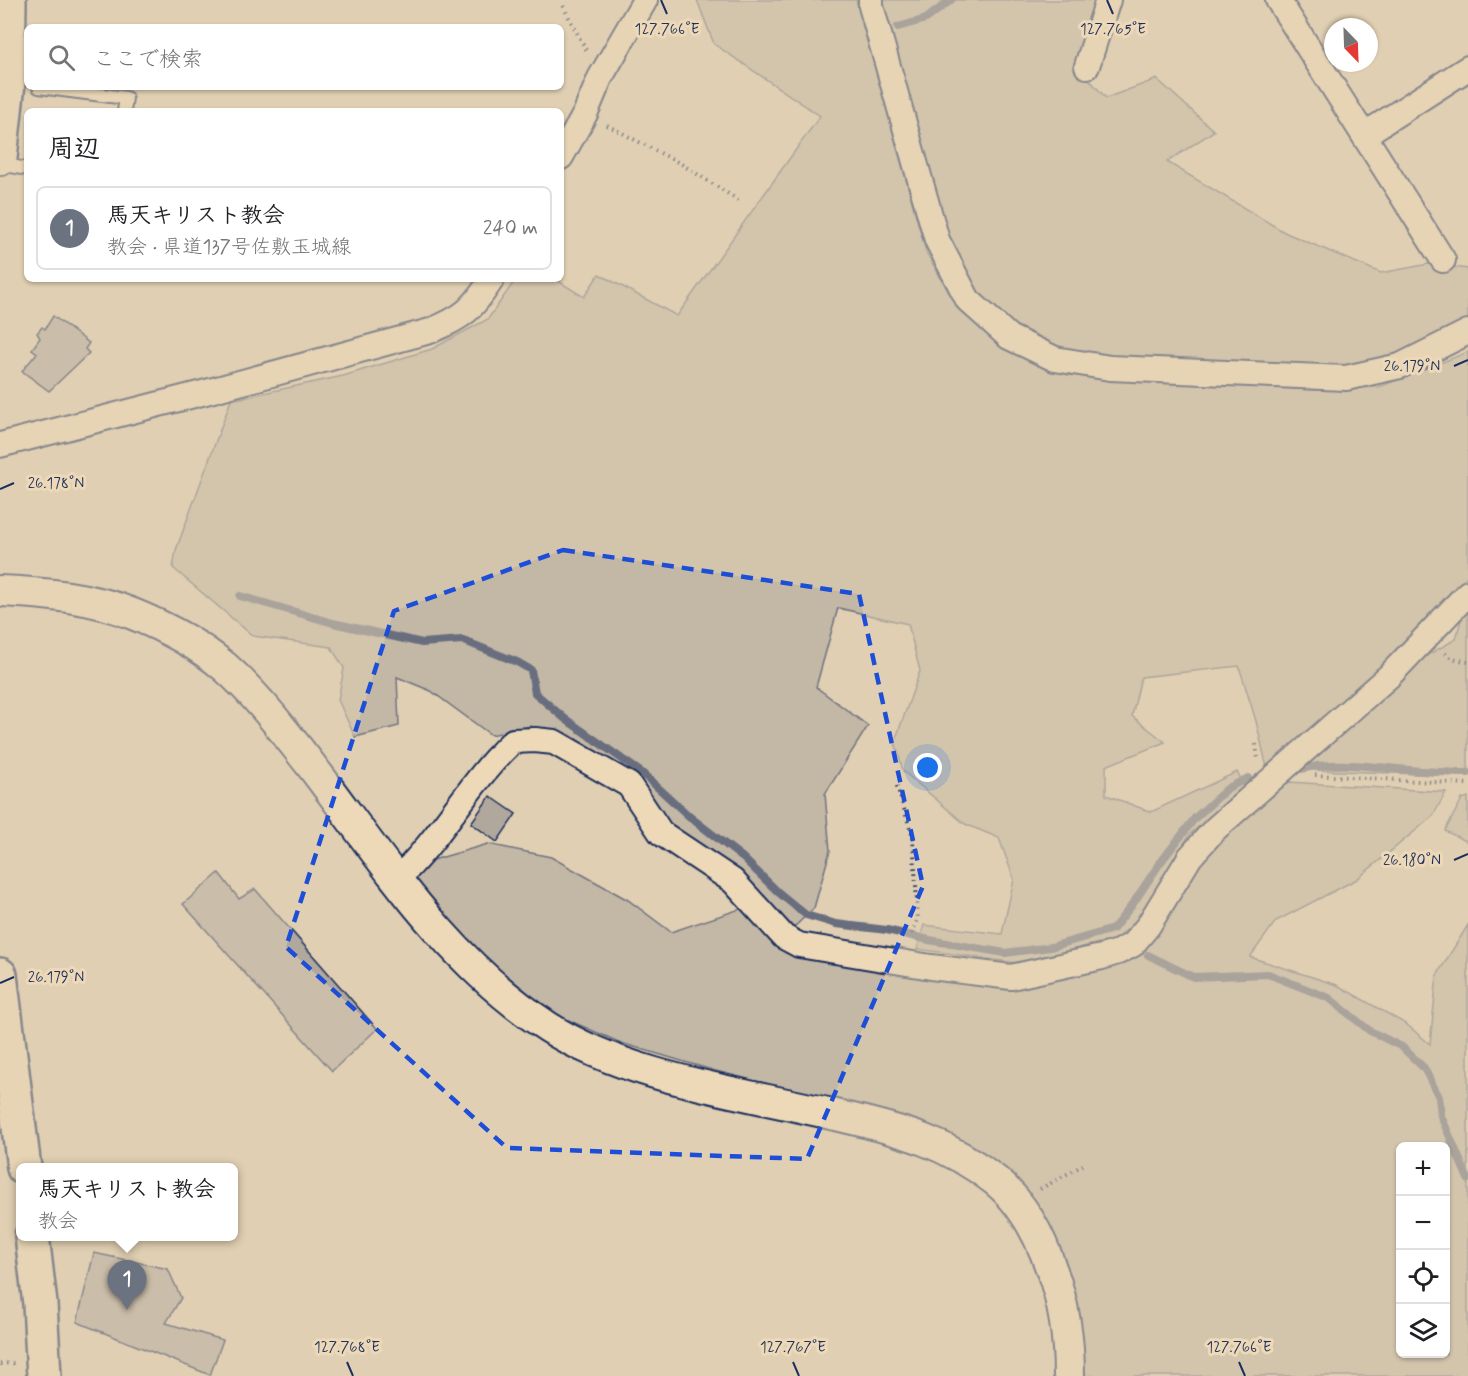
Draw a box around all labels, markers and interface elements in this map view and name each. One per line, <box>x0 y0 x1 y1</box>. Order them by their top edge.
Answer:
north arrow <box>1324 18 1378 72</box>
text: 127.766°E <box>635 20 700 40</box>
text: 127.765°E <box>1080 20 1146 40</box>
search box <box>24 24 564 90</box>
icon: search <box>45 41 78 74</box>
text: ここで検索 <box>93 46 203 74</box>
text: 周辺 <box>48 133 100 167</box>
text: 馬天キリスト教会 <box>107 202 285 230</box>
text: 1 <box>65 215 74 242</box>
text: 240 m <box>483 215 538 242</box>
text: 教会 · 県道137号佐敷玉城線 <box>107 234 351 261</box>
text: 26.179°N <box>1384 357 1440 377</box>
text: 26.178°N <box>28 474 84 494</box>
your location <box>913 753 942 782</box>
text: 26.180°N <box>1383 851 1441 871</box>
text: 26.179°N <box>28 968 84 988</box>
map controls <box>1396 1142 1450 1358</box>
button: + <box>1396 1142 1450 1196</box>
popup <box>16 1163 238 1241</box>
text: 馬天キリスト教会 <box>38 1176 216 1204</box>
button: − <box>1396 1196 1450 1250</box>
text: 教会 <box>38 1208 78 1235</box>
button: locate <box>1396 1250 1450 1304</box>
pin: 1 <box>108 1260 146 1310</box>
button: layers <box>1396 1304 1450 1358</box>
text: 127.768°E <box>314 1338 380 1358</box>
text: 127.767°E <box>760 1338 826 1358</box>
text: 127.766°E <box>1207 1338 1272 1358</box>

